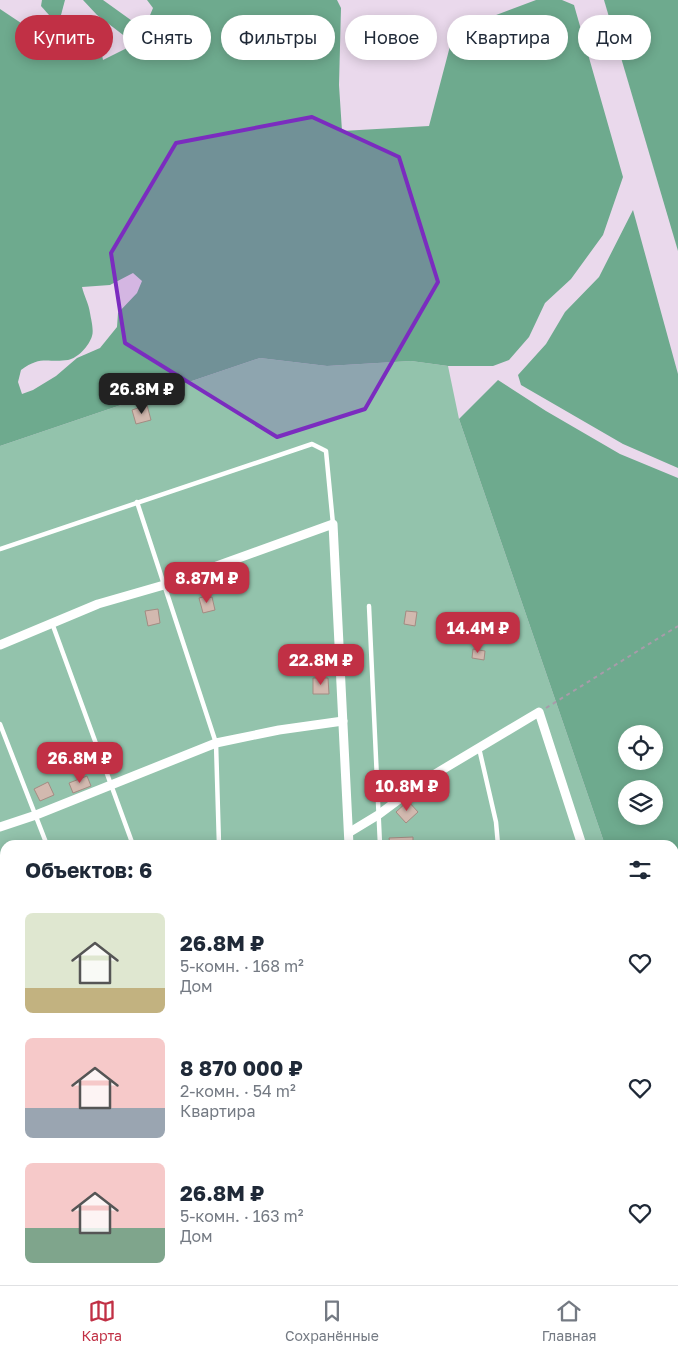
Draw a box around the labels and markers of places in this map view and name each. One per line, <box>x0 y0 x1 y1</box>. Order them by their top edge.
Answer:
pin: 26.8M ₽ <box>96 372 188 415</box>
pin: 8.87M ₽ <box>161 562 253 604</box>
pin: 14.4M ₽ <box>432 612 524 654</box>
pin: 22.8M ₽ <box>275 644 367 686</box>
pin: 26.8M ₽ <box>34 742 126 784</box>
pin: 10.8M ₽ <box>361 770 453 812</box>

